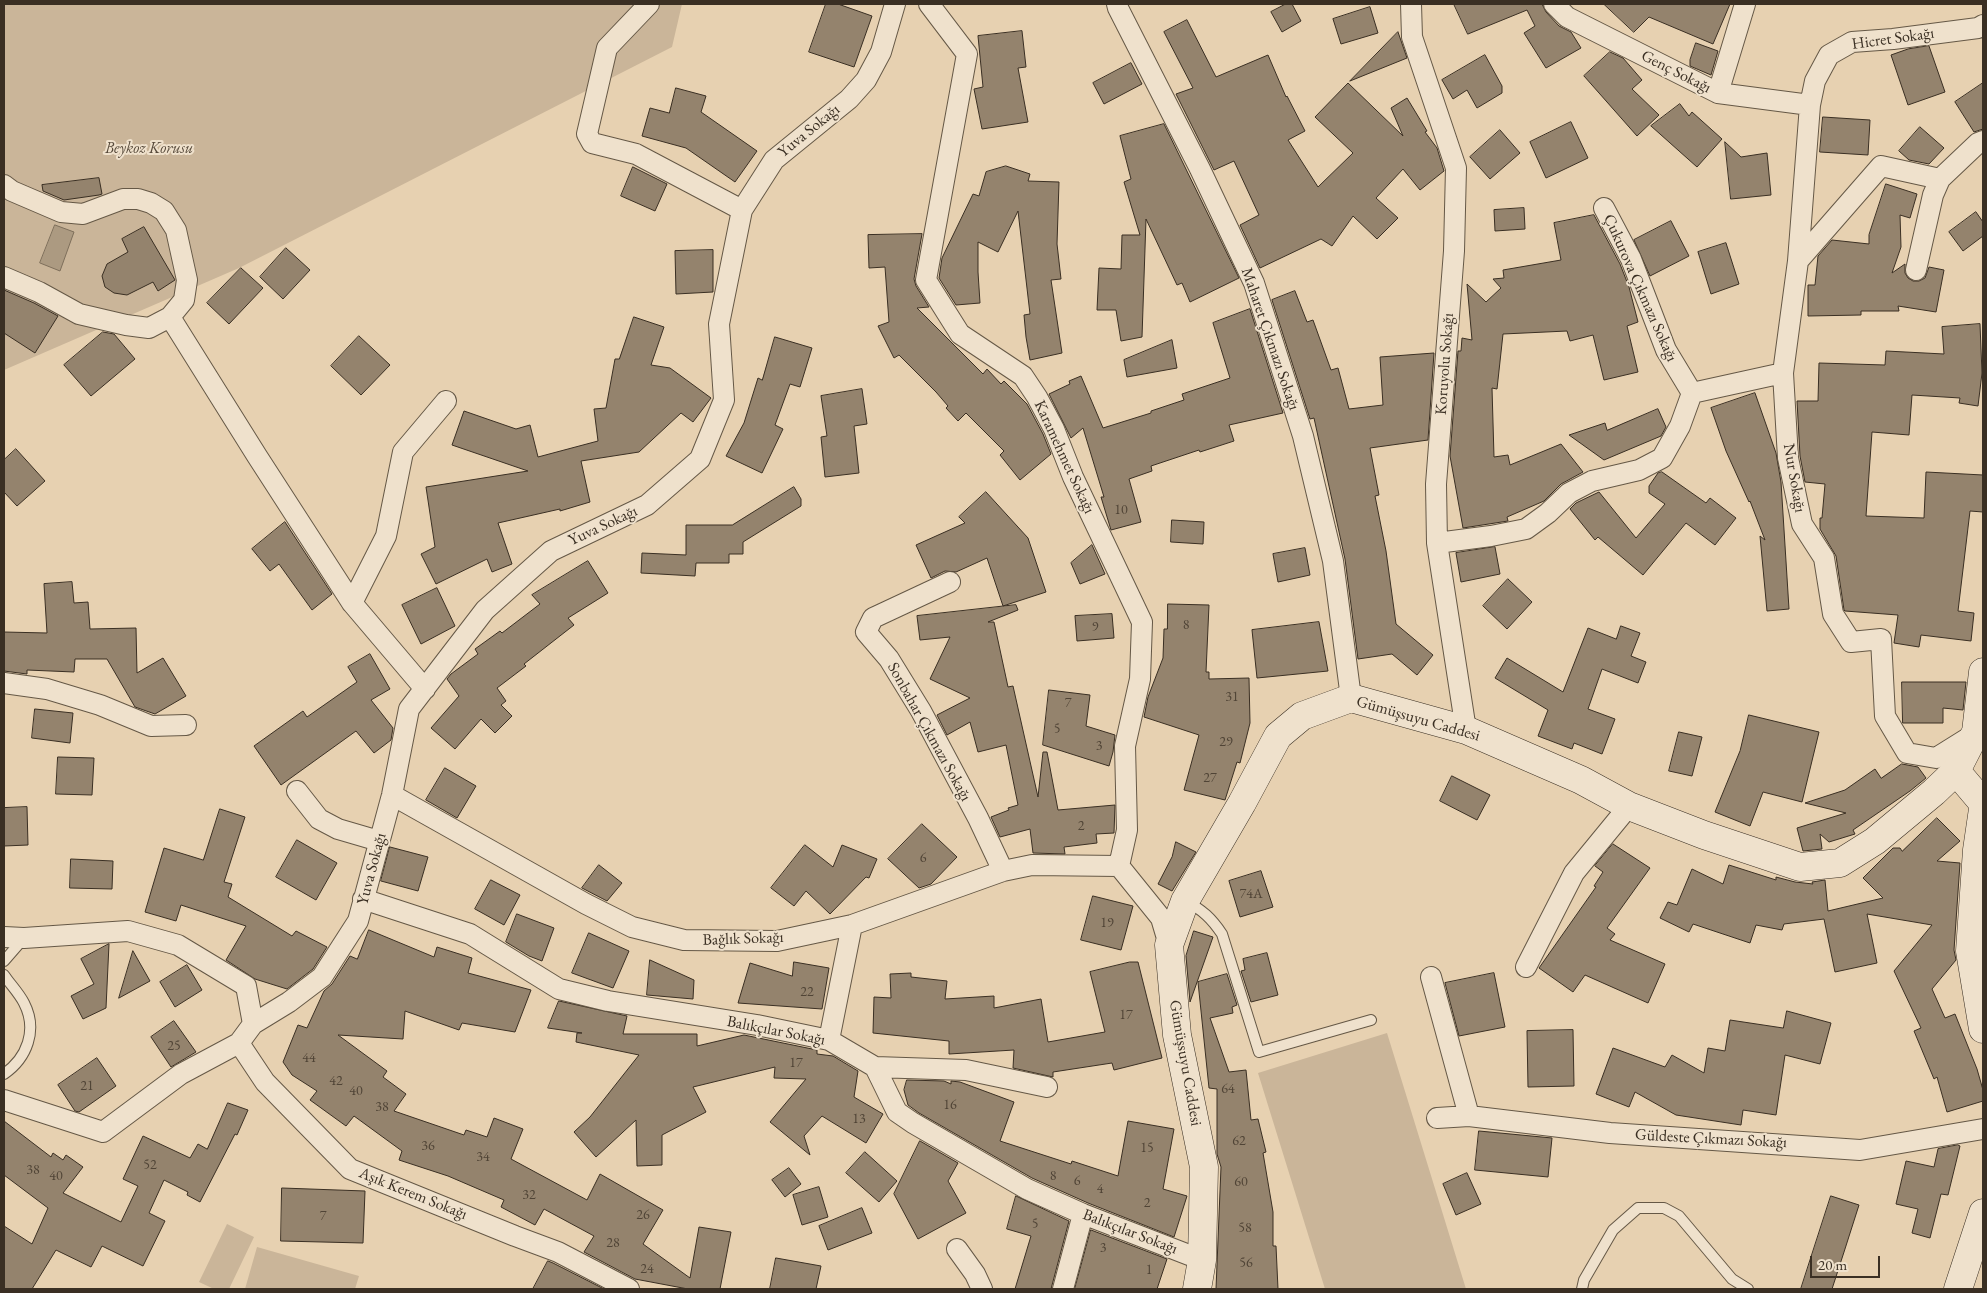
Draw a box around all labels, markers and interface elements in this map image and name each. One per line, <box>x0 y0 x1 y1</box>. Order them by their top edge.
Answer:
street label: Hicret Sokağı <box>1851 24 1935 54</box>
street label: Genç Sokağı <box>1638 46 1714 98</box>
street label: Yuva Sokağı <box>774 100 844 162</box>
park label: Beykoz Korusu <box>105 139 193 159</box>
street label: Çukurova Çıkmazı Sokağı <box>1599 211 1681 365</box>
street label: Maharet Çıkmazı Sokağı <box>1237 265 1303 413</box>
street label: Koruyolu Sokağı <box>1432 312 1458 416</box>
street label: Karamehmet Sokağı <box>1029 397 1099 517</box>
street label: Nur Sokağı <box>1779 442 1809 514</box>
street label: Yuva Sokağı <box>565 502 641 550</box>
house number: 10 <box>1114 502 1128 518</box>
house number: 8 <box>1183 617 1189 633</box>
house number: 9 <box>1092 619 1098 635</box>
street label: Sonbahar Çıkmazı Sokağı <box>883 659 975 805</box>
house number: 31 <box>1225 689 1239 705</box>
street label: Gümüşsuyu Caddesi <box>1354 692 1482 746</box>
house number: 7 <box>1065 695 1071 711</box>
house number: 5 <box>1054 721 1060 737</box>
house number: 29 <box>1219 734 1233 750</box>
house number: 3 <box>1096 738 1102 754</box>
house number: 27 <box>1203 770 1217 786</box>
house number: 2 <box>1078 818 1084 834</box>
street label: Yuva Sokağı <box>353 831 391 907</box>
house number: 6 <box>920 850 926 866</box>
house number: 74A <box>1239 886 1263 902</box>
house number: 19 <box>1100 915 1114 931</box>
street label: Bağlık Sokağı <box>702 928 784 950</box>
house number: 22 <box>800 984 814 1000</box>
street label: Gümüşsuyu Caddesi <box>1164 998 1206 1128</box>
house number: 17 <box>1119 1007 1133 1023</box>
street label: Balıkçılar Sokağı <box>725 1012 827 1050</box>
house number: 25 <box>167 1038 181 1054</box>
house number: 44 <box>302 1050 316 1066</box>
house number: 17 <box>789 1055 803 1071</box>
house number: 42 <box>329 1073 343 1089</box>
house number: 21 <box>80 1078 94 1094</box>
house number: 64 <box>1221 1081 1235 1097</box>
house number: 40 <box>349 1083 363 1099</box>
house number: 16 <box>943 1097 957 1113</box>
house number: 38 <box>375 1099 389 1115</box>
house number: 13 <box>852 1111 866 1127</box>
street label: Güldeste Çıkmazı Sokağı <box>1634 1125 1788 1153</box>
house number: 62 <box>1232 1133 1246 1149</box>
house number: 36 <box>421 1138 435 1154</box>
house number: 15 <box>1140 1140 1154 1156</box>
house number: 34 <box>476 1149 490 1165</box>
house number: 52 <box>143 1157 157 1173</box>
house number: 38 <box>26 1162 40 1178</box>
street label: Aşık Kerem Sokağı <box>356 1164 470 1224</box>
house number: 40 <box>49 1168 63 1184</box>
house number: 8 <box>1050 1168 1056 1184</box>
house number: 6 <box>1074 1173 1080 1189</box>
house number: 60 <box>1234 1174 1248 1190</box>
house number: 4 <box>1097 1181 1103 1197</box>
house number: 32 <box>522 1187 536 1203</box>
house number: 2 <box>1144 1195 1150 1211</box>
street label: Balıkçılar Sokağı <box>1080 1205 1180 1259</box>
house number: 26 <box>636 1207 650 1223</box>
house number: 7 <box>320 1208 326 1224</box>
house number: 5 <box>1032 1216 1038 1232</box>
house number: 58 <box>1238 1220 1252 1236</box>
house number: 28 <box>606 1235 620 1251</box>
house number: 3 <box>1100 1240 1106 1256</box>
scale bar <box>1812 1246 1882 1278</box>
house number: 56 <box>1239 1255 1253 1271</box>
text: 20 m <box>1818 1255 1847 1274</box>
house number: 24 <box>640 1261 654 1277</box>
house number: 1 <box>1146 1262 1152 1278</box>

